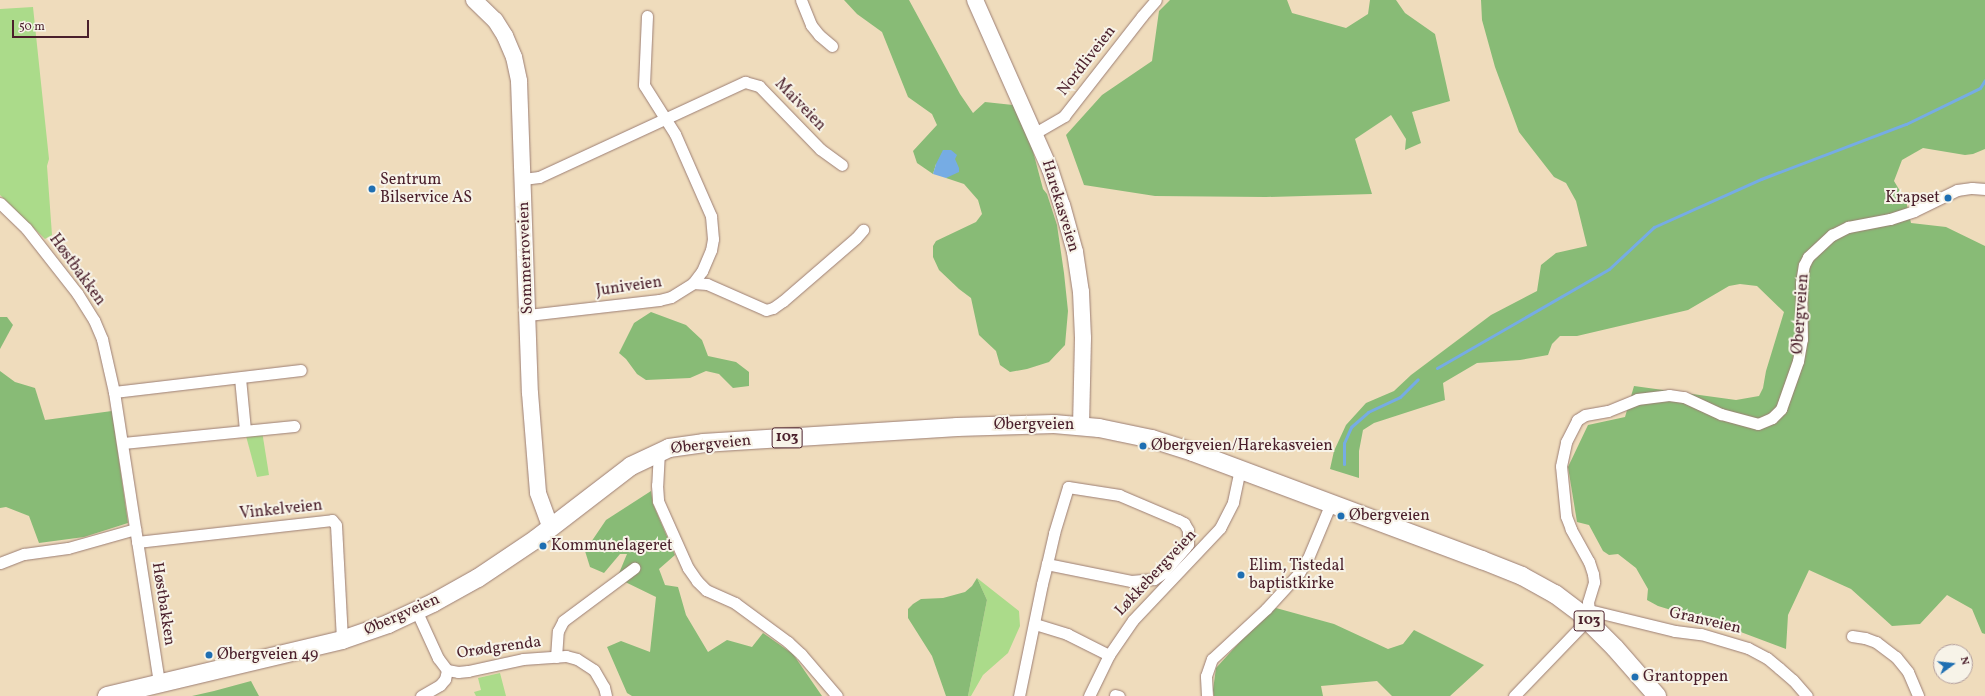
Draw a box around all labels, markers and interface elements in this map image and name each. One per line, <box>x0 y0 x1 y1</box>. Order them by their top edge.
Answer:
scale bar <box>14 12 91 38</box>
text: 50 m <box>19 19 45 35</box>
street label: Nordliveien <box>1054 22 1120 100</box>
street label: Maiveien <box>770 75 830 135</box>
street label: Harekasveien <box>1037 158 1083 254</box>
place label: Sentrum Bilservice AS <box>380 170 472 208</box>
marker: Sentrum Bilservice AS <box>367 184 377 194</box>
place label: Krapset <box>1885 188 1940 208</box>
marker: Krapset <box>1943 193 1953 203</box>
street label: Sommerroveien <box>514 201 538 315</box>
street label: Høstbakken <box>45 230 109 310</box>
street label: Juniveien <box>595 273 663 301</box>
street label: Øbergveien <box>1789 273 1813 355</box>
street label: Øbergveien <box>994 415 1074 435</box>
road number: 103 <box>771 425 803 451</box>
street label: Øbergveien <box>670 431 752 459</box>
place label: Øbergveien/Harekasveien <box>1151 436 1333 456</box>
marker: Øbergveien/Harekasveien <box>1138 441 1148 451</box>
street label: Vinkelveien <box>239 496 323 524</box>
place label: Øbergveien <box>1349 506 1430 526</box>
marker: Øbergveien <box>1336 511 1346 521</box>
street label: Løkkebergveien <box>1111 526 1201 620</box>
place label: Kommunelageret <box>551 536 673 556</box>
marker: Kommunelageret <box>538 541 548 551</box>
place label: Elim, Tistedal baptistkirke <box>1249 556 1345 594</box>
street label: Høstbakken <box>147 561 179 647</box>
marker: Elim, Tistedal baptistkirke <box>1236 570 1246 580</box>
street label: Øbergveien <box>361 590 443 640</box>
street label: Granveien <box>1667 603 1743 639</box>
road number: 103 <box>1573 608 1605 634</box>
street label: Orødgrenda <box>456 633 542 663</box>
north arrow <box>1933 644 1973 684</box>
place label: Øbergveien 49 <box>217 645 318 665</box>
marker: Øbergveien 49 <box>204 650 214 660</box>
text: N <box>1956 655 1972 667</box>
place label: Grantoppen <box>1643 667 1728 687</box>
marker: Grantoppen <box>1630 672 1640 682</box>

